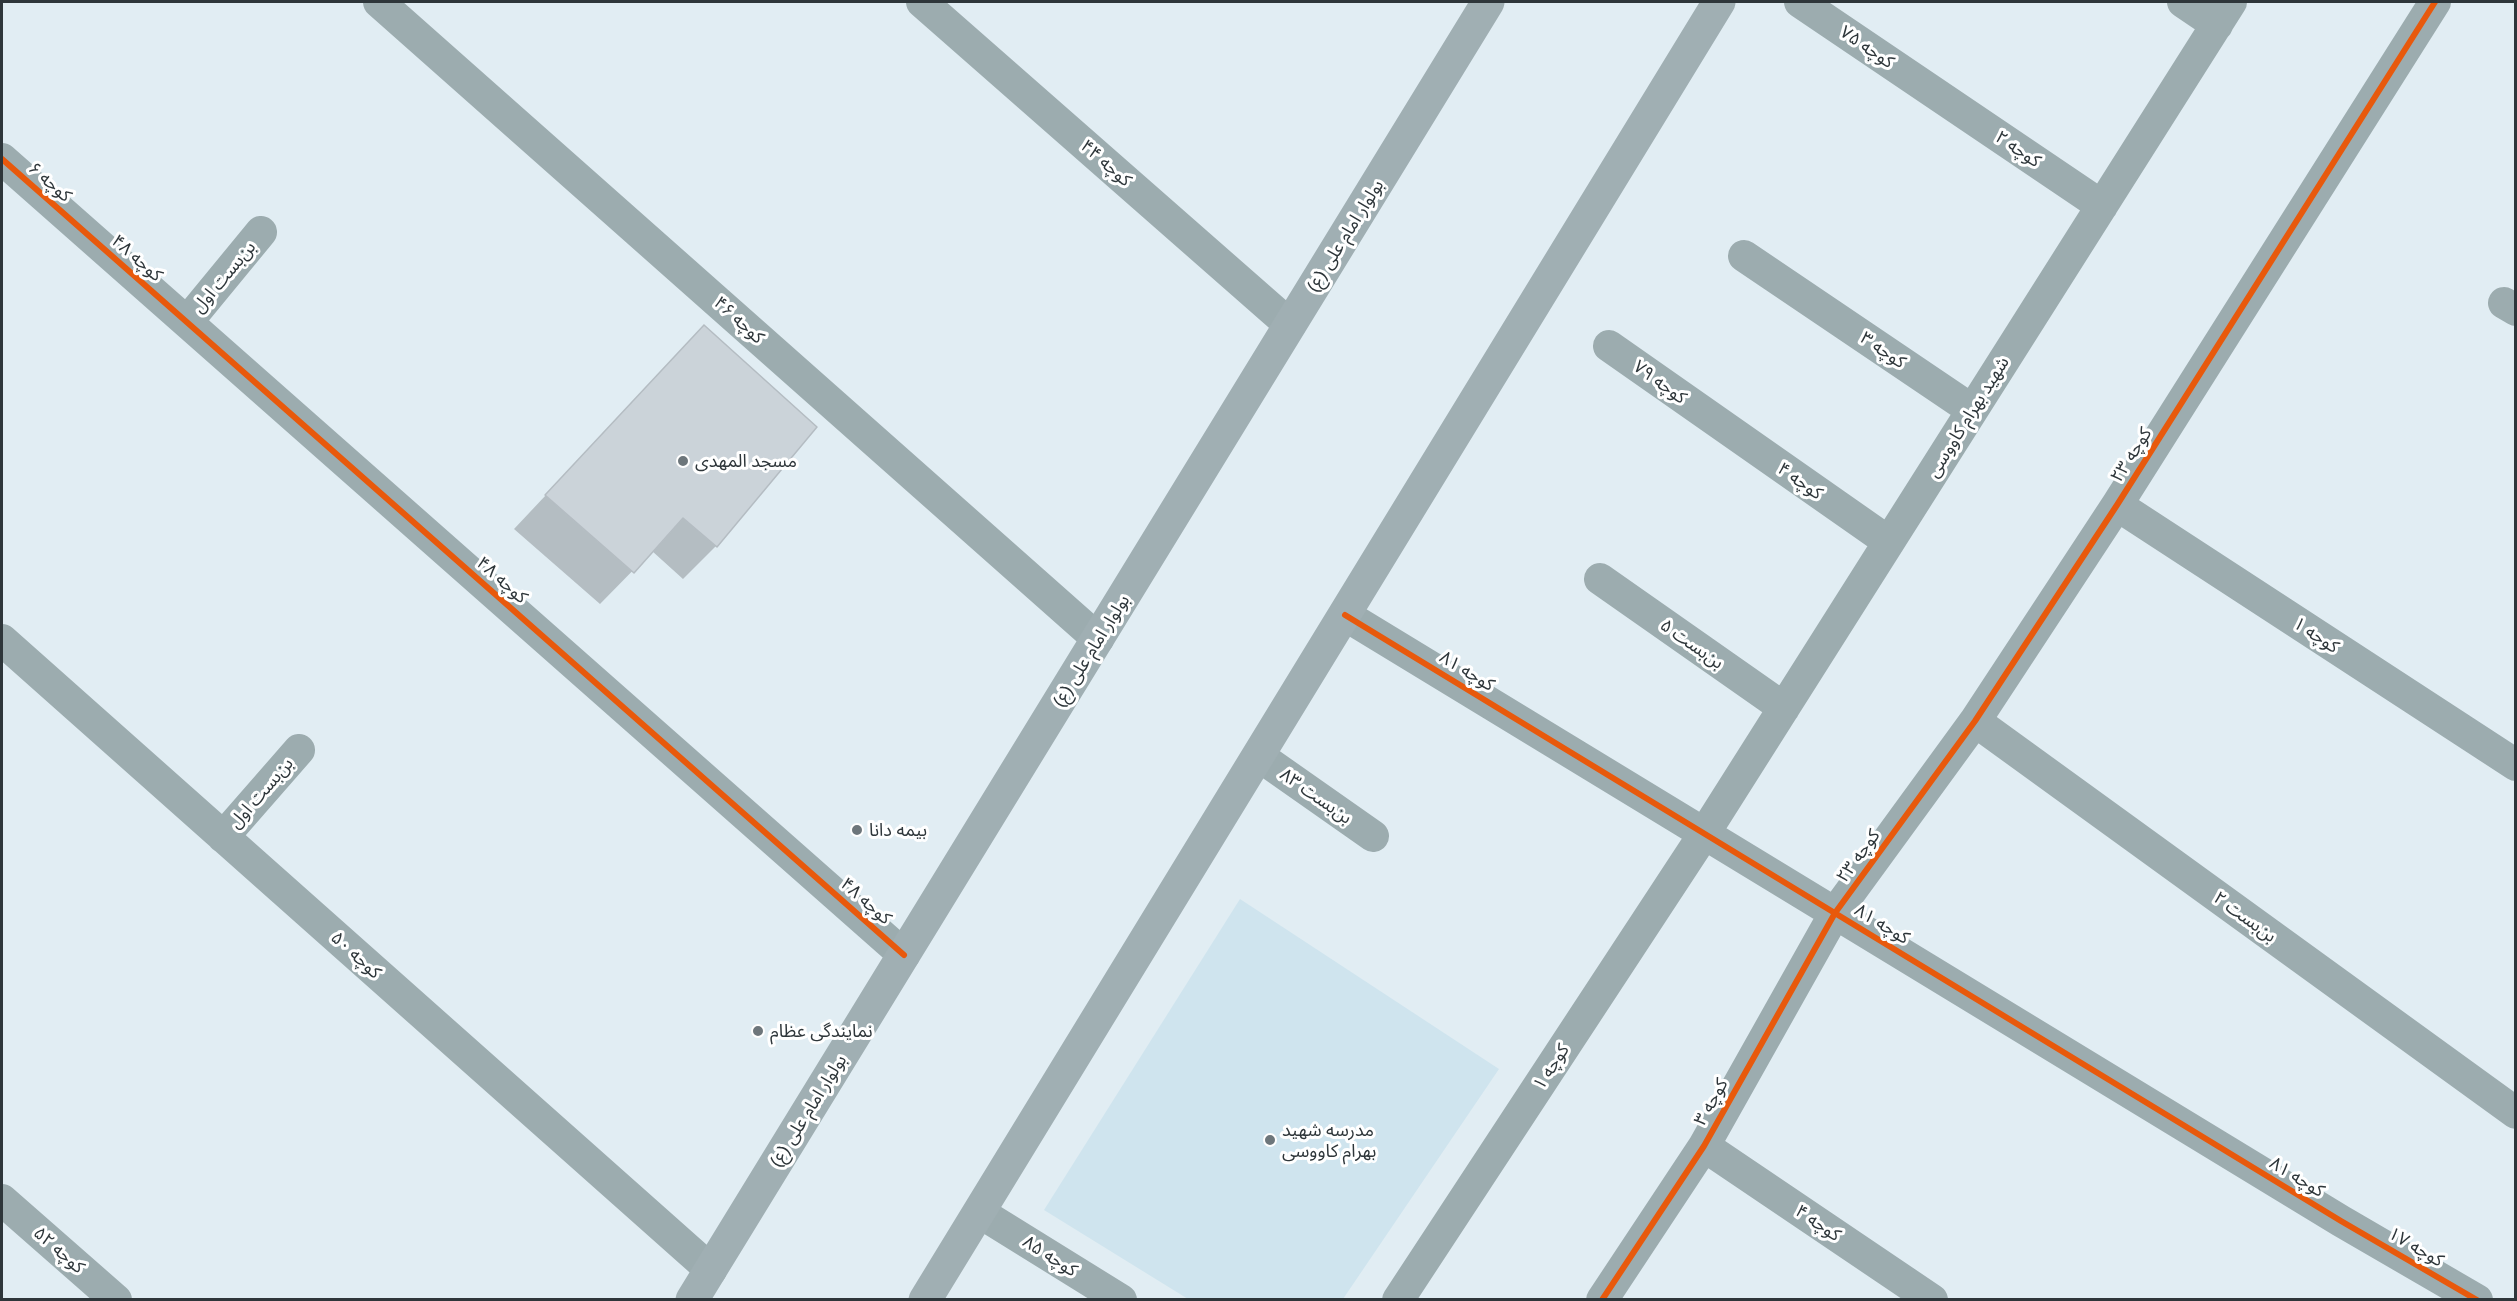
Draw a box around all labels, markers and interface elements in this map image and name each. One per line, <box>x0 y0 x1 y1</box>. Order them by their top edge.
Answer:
street label: کوچه ۷۵ <box>1836 21 1898 73</box>
street label: کوچه ۲ <box>1991 126 2045 172</box>
street label: کوچه ۴۴ <box>1076 135 1136 191</box>
street label: کوچه ۶ <box>24 157 76 207</box>
street label: بولوار امام علی (ع) <box>1302 176 1388 296</box>
street label: کوچه ۴۸ <box>107 230 167 286</box>
street label: بن‌بست اول <box>188 237 260 317</box>
street label: کوچه ۴۶ <box>709 292 769 348</box>
street label: کوچه ۳ <box>1856 327 1910 373</box>
street label: شهید بهرام کاووسی <box>1922 353 2014 481</box>
street label: کوچه ۷۹ <box>1629 356 1691 408</box>
street label: کوچه ۲۳ <box>2106 424 2156 486</box>
place label: مسجد المهدی <box>695 450 797 472</box>
marker: مسجد المهدی <box>676 454 690 468</box>
street label: کوچه ۴ <box>1773 458 1827 504</box>
street label: کوچه ۴۸ <box>472 552 532 608</box>
street label: بولوار امام علی (ع) <box>1048 591 1134 711</box>
street label: کوچه ۱ <box>2289 612 2343 658</box>
street label: بن‌بست ۵ <box>1656 614 1728 674</box>
street label: کوچه ۸۱ <box>1436 646 1498 696</box>
street label: بن‌بست اول <box>224 753 298 833</box>
street label: بن‌بست ۸۳ <box>1276 763 1356 829</box>
place label: بیمه دانا <box>869 819 927 841</box>
marker: بیمه دانا <box>850 823 864 837</box>
street label: کوچه ۲۳ <box>1832 825 1884 887</box>
street label: کوچه ۴۸ <box>836 873 896 929</box>
street label: بن‌بست ۲ <box>2209 887 2281 947</box>
street label: کوچه ۸۱ <box>1851 899 1913 949</box>
street label: کوچه ۵۰ <box>326 927 386 983</box>
place label: نمایندگی عظام <box>770 1020 873 1042</box>
marker: نمایندگی عظام <box>751 1024 765 1038</box>
street label: کوچه ۱ <box>1528 1040 1574 1094</box>
street label: بولوار امام علی (ع) <box>765 1051 851 1171</box>
street label: کوچه ۳ <box>1689 1075 1733 1129</box>
place label: مدرسه شهید بهرام کاووسی <box>1282 1119 1376 1162</box>
marker: مدرسه شهید بهرام کاووسی <box>1263 1133 1277 1147</box>
street label: کوچه ۸۱ <box>2266 1152 2328 1202</box>
street label: کوچه ۴ <box>1791 1200 1845 1246</box>
street label: کوچه ۵۲ <box>29 1222 89 1278</box>
street label: کوچه ۱۷ <box>2384 1223 2448 1271</box>
street label: کوچه ۸۵ <box>1019 1231 1081 1281</box>

